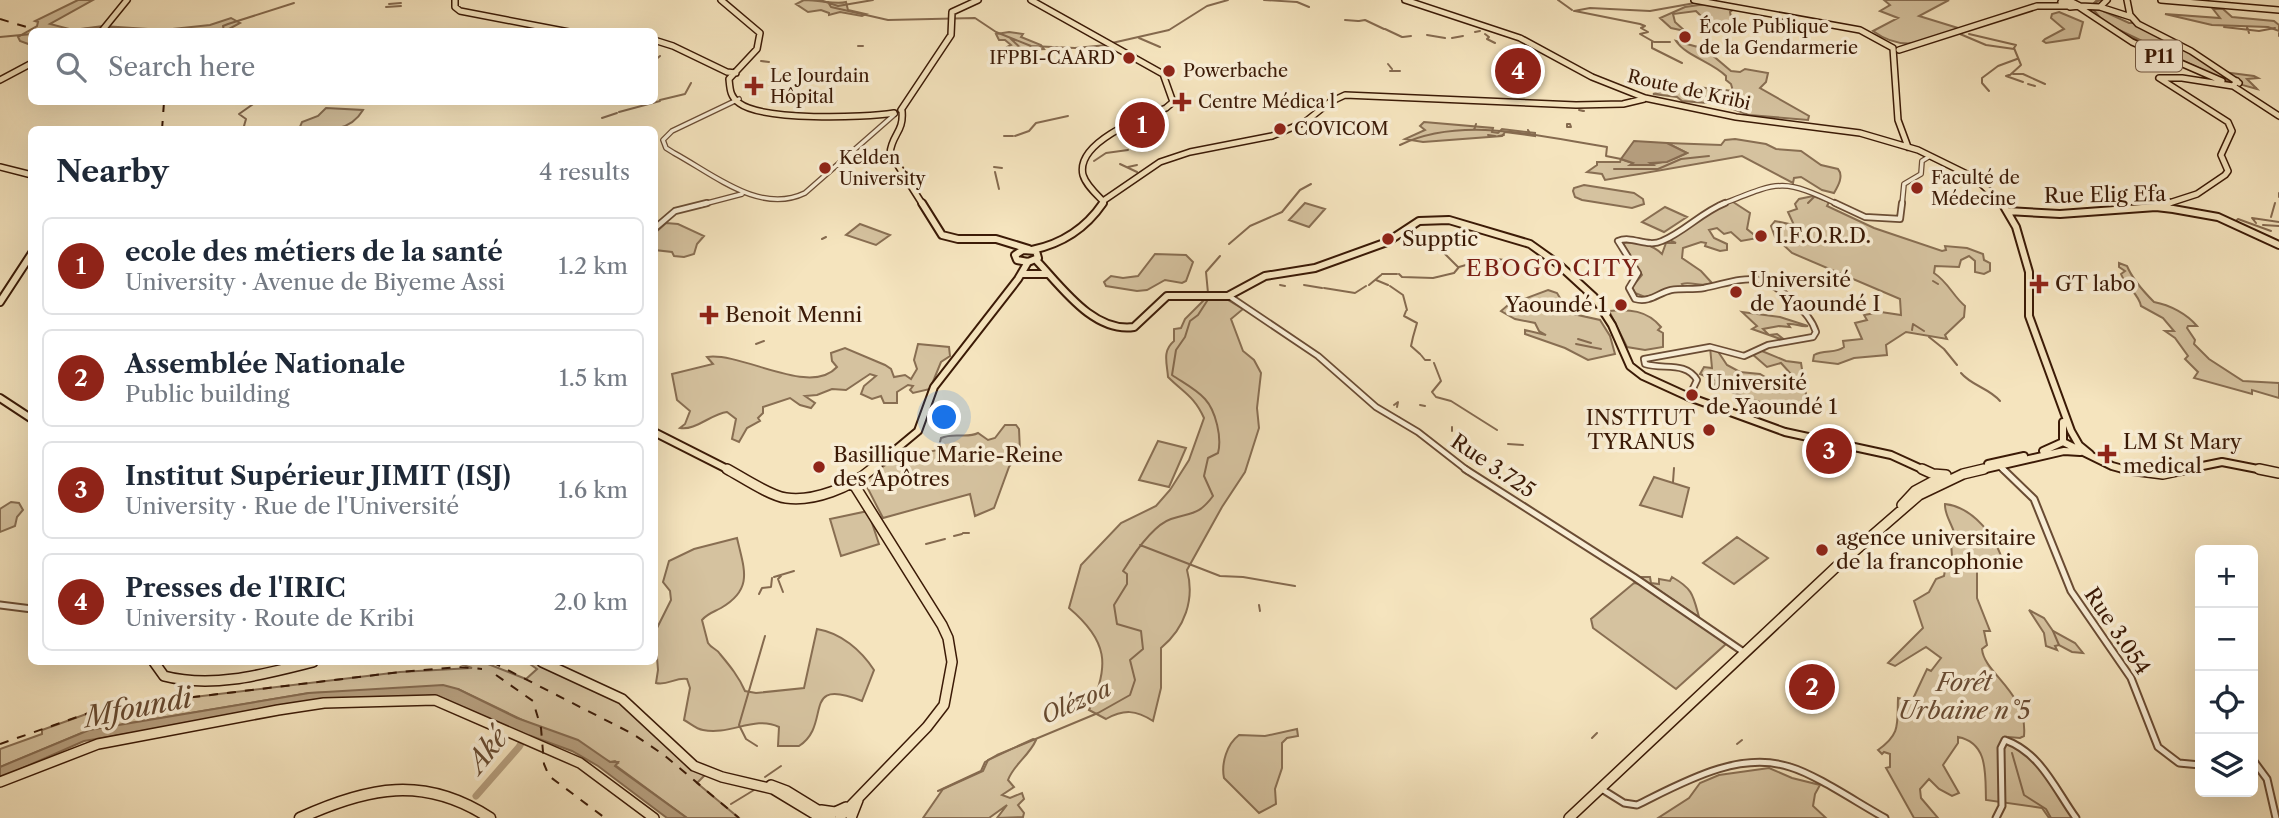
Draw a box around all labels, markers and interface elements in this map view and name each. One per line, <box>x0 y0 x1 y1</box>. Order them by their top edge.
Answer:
place label: École Publique de la Gendarmerie <box>1699 15 1858 59</box>
search box <box>28 28 658 105</box>
marker: École Publique de la Gendarmerie <box>1677 29 1693 45</box>
road number: P11 <box>2136 40 2182 72</box>
pin: 4 <box>1495 45 1541 97</box>
place label: IFPBI-CAARD <box>989 47 1115 69</box>
icon: search <box>52 48 90 86</box>
marker: IFPBI-CAARD <box>1121 50 1137 66</box>
text: Search here <box>108 51 255 83</box>
place label: Powerbache <box>1183 60 1288 82</box>
marker: Powerbache <box>1161 63 1177 79</box>
place label: Le Jourdain Hôpital <box>770 65 869 108</box>
street label: Route de Kribi <box>1625 65 1753 115</box>
marker: Le Jourdain Hôpital <box>744 76 764 96</box>
place label: Centre Médica l <box>1198 91 1335 113</box>
marker: Centre Médica l <box>1172 92 1192 112</box>
pin: 1 <box>1119 99 1165 151</box>
place label: COVICOM <box>1294 118 1389 140</box>
marker: COVICOM <box>1272 121 1288 137</box>
place label: Kelden University <box>839 147 927 190</box>
text: Nearby <box>56 153 169 190</box>
text: 4 results <box>539 158 630 186</box>
marker: Kelden University <box>817 160 833 176</box>
place label: Faculté de Médecine <box>1931 167 2020 210</box>
marker: Faculté de Médecine <box>1909 180 1925 196</box>
street label: Rue Elig Efa <box>2044 181 2167 208</box>
place label: I.F.O.R.D. <box>1775 223 1871 248</box>
place label: Supptic <box>1402 226 1478 251</box>
marker: I.F.O.R.D. <box>1753 228 1769 244</box>
marker: Supptic <box>1380 231 1396 247</box>
text: ecole des métiers de la santé <box>125 236 503 268</box>
text: 1 <box>76 252 86 280</box>
text: 1.2 km <box>558 252 628 280</box>
district label: EBOGO CITY <box>1466 254 1640 282</box>
place label: Université de Yaoundé I <box>1750 267 1880 316</box>
text: University · Avenue de Biyeme Assi <box>125 268 505 296</box>
place label: GT labo <box>2055 271 2136 296</box>
marker: GT labo <box>2029 274 2049 294</box>
marker: Université de Yaoundé I <box>1728 284 1744 300</box>
place label: Yaoundé 1 <box>1504 292 1607 317</box>
marker: Yaoundé 1 <box>1613 297 1629 313</box>
place label: Benoit Menni <box>725 302 862 327</box>
marker: Benoit Menni <box>699 305 719 325</box>
text: Assemblée Nationale <box>125 348 405 380</box>
text: 2 <box>74 364 88 392</box>
text: 1.5 km <box>559 364 628 392</box>
place label: Université de Yaoundé 1 <box>1706 370 1837 419</box>
text: Public building <box>125 380 290 408</box>
marker: Université de Yaoundé 1 <box>1684 387 1700 403</box>
your location <box>927 400 961 434</box>
place label: INSTITUT TYRANUS <box>1586 405 1695 454</box>
marker: INSTITUT TYRANUS <box>1701 422 1717 438</box>
pin: 3 <box>1806 425 1852 477</box>
street label: Rue 3.725 <box>1446 428 1540 503</box>
place label: LM St Mary medical <box>2123 429 2242 478</box>
place label: Basillique Marie-Reine des Apôtres <box>833 442 1063 491</box>
marker: LM St Mary medical <box>2097 444 2117 464</box>
marker: Basillique Marie-Reine des Apôtres <box>811 459 827 475</box>
text: Institut Supérieur JIMIT (ISJ) <box>125 460 511 492</box>
text: 3 <box>75 476 88 504</box>
text: 1.6 km <box>558 476 628 504</box>
text: University · Rue de l'Université <box>125 492 459 520</box>
place label: agence universitaire de la francophonie <box>1836 525 2036 574</box>
marker: agence universitaire de la francophonie <box>1814 542 1830 558</box>
map controls <box>2195 545 2258 797</box>
button: + <box>2195 545 2258 608</box>
text: Presses de l'IRIC <box>125 572 346 604</box>
street label: Rue 3.054 <box>2079 583 2156 679</box>
text: 4 <box>74 588 88 616</box>
text: 2.0 km <box>554 588 628 616</box>
text: University · Route de Kribi <box>125 604 414 632</box>
button: − <box>2195 608 2258 671</box>
pin: 2 <box>1789 661 1835 713</box>
park label: Forêt Urbaine n°5 <box>1898 668 2031 725</box>
button: locate <box>2195 671 2258 734</box>
water label: Olézoa <box>1037 674 1116 730</box>
water label: Mfoundi <box>79 680 197 735</box>
water label: Aké <box>457 719 517 782</box>
button: layers <box>2195 734 2258 797</box>

